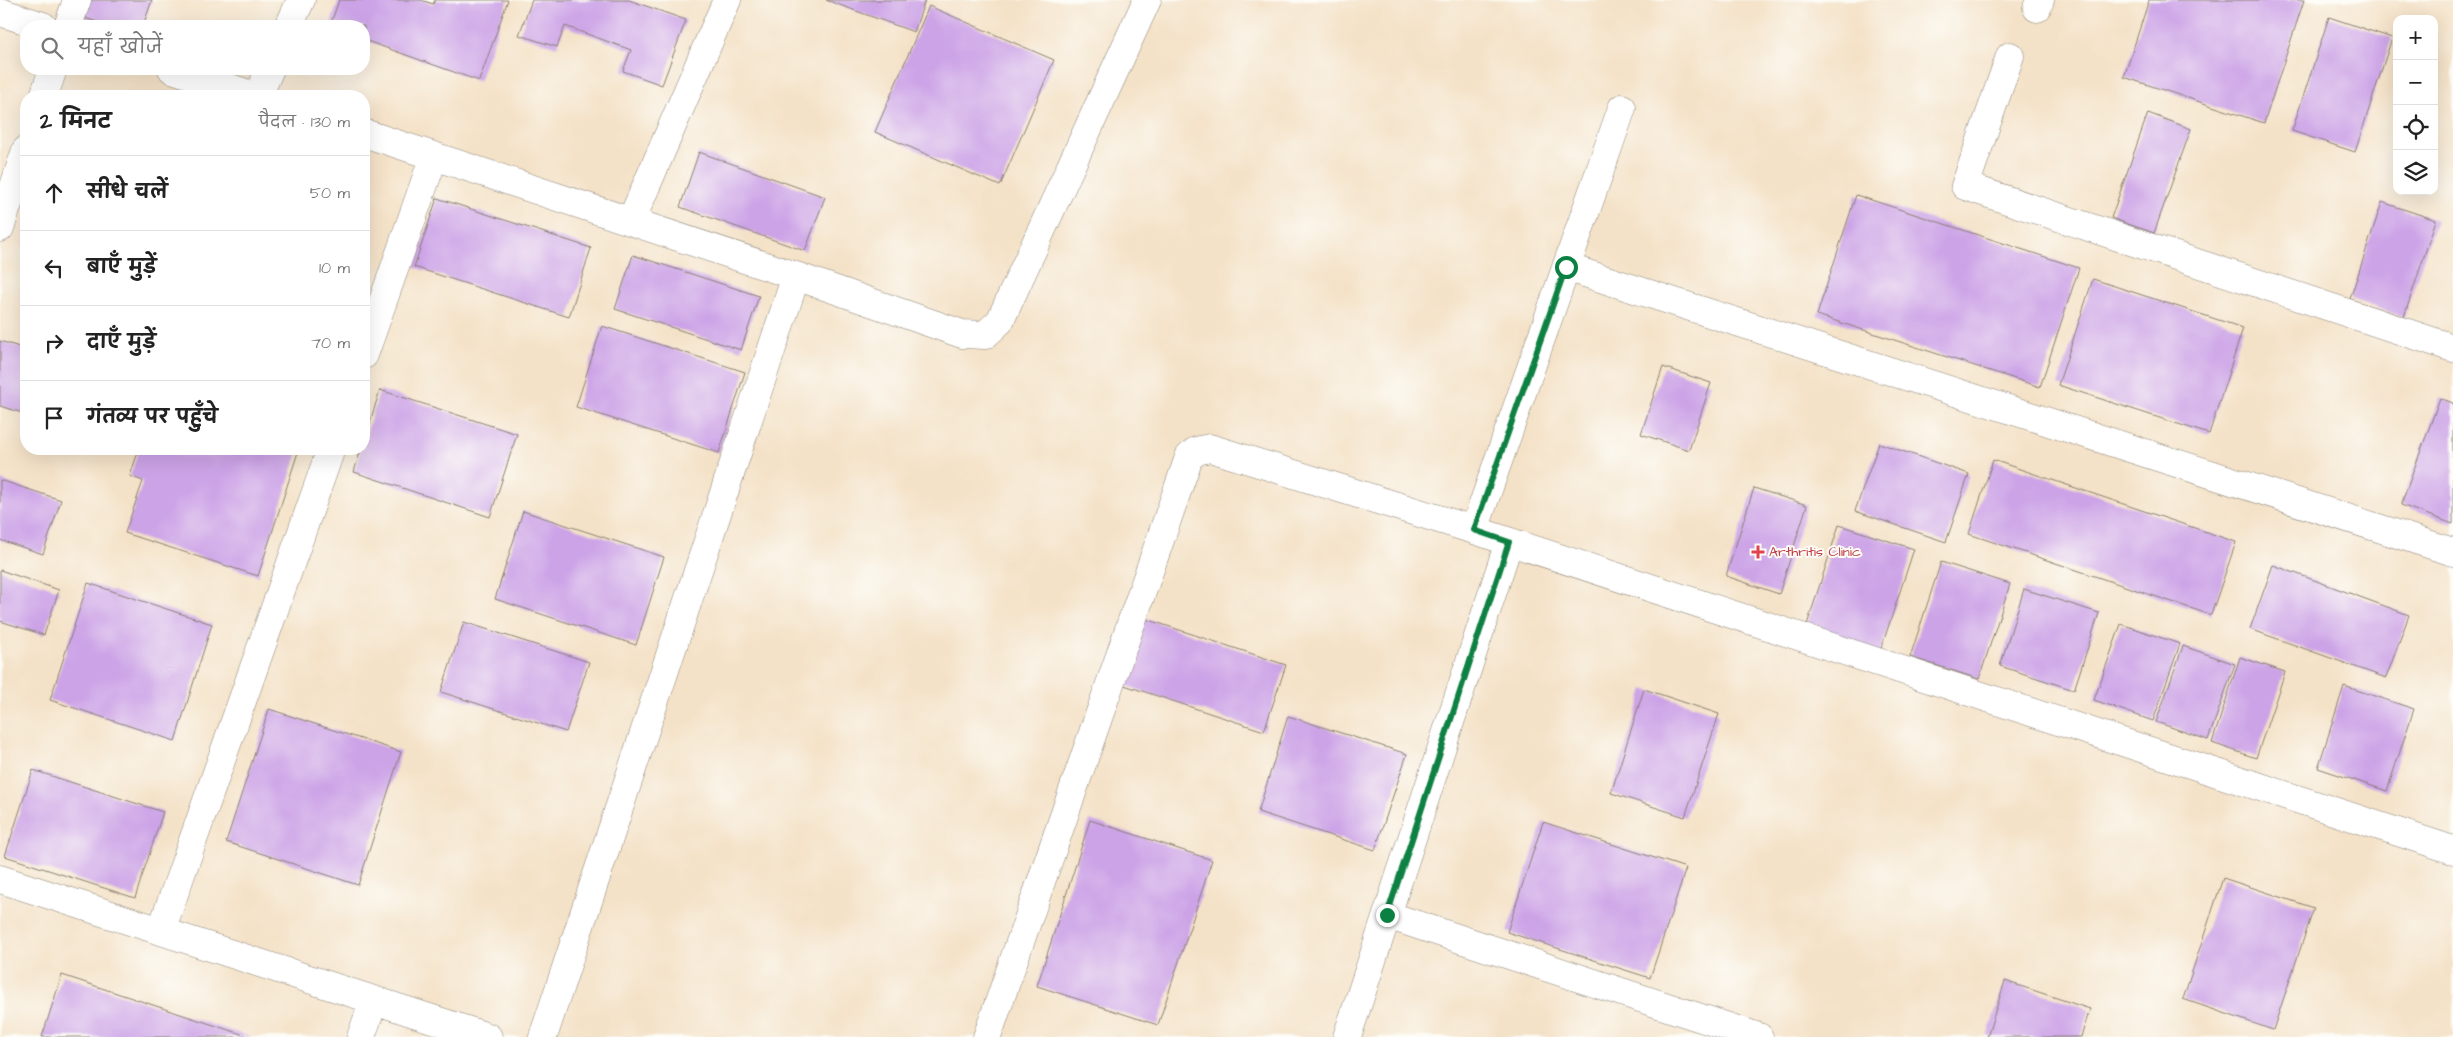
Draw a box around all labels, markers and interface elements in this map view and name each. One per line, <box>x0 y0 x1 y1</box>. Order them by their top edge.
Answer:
map controls <box>2393 15 2438 195</box>
button: + <box>2393 15 2438 60</box>
search box <box>20 20 370 75</box>
icon: search <box>38 34 66 62</box>
text: यहाँ खोजें <box>78 34 162 61</box>
button: − <box>2393 60 2438 105</box>
button: locate <box>2393 105 2438 150</box>
text: 2 मिनट <box>40 107 111 136</box>
text: पैदल · 130 m <box>259 111 350 133</box>
button: layers <box>2393 150 2438 195</box>
icon: ahead <box>40 179 68 207</box>
text: सीधे चलें <box>87 179 168 206</box>
text: 50 m <box>310 182 350 204</box>
icon: left <box>40 254 68 282</box>
text: बाएँ मुड़ें <box>87 254 156 281</box>
route start <box>1555 256 1578 279</box>
text: 10 m <box>319 257 350 279</box>
icon: right <box>40 329 68 357</box>
text: दाएँ मुड़ें <box>87 329 156 356</box>
text: 70 m <box>311 332 350 354</box>
icon: arrive <box>40 404 68 432</box>
text: गंतव्य पर पहुँचे <box>87 404 218 431</box>
place label: Arthritis Clinic <box>1769 542 1861 562</box>
marker: Arthritis Clinic <box>1751 545 1765 559</box>
route end <box>1376 904 1399 927</box>

